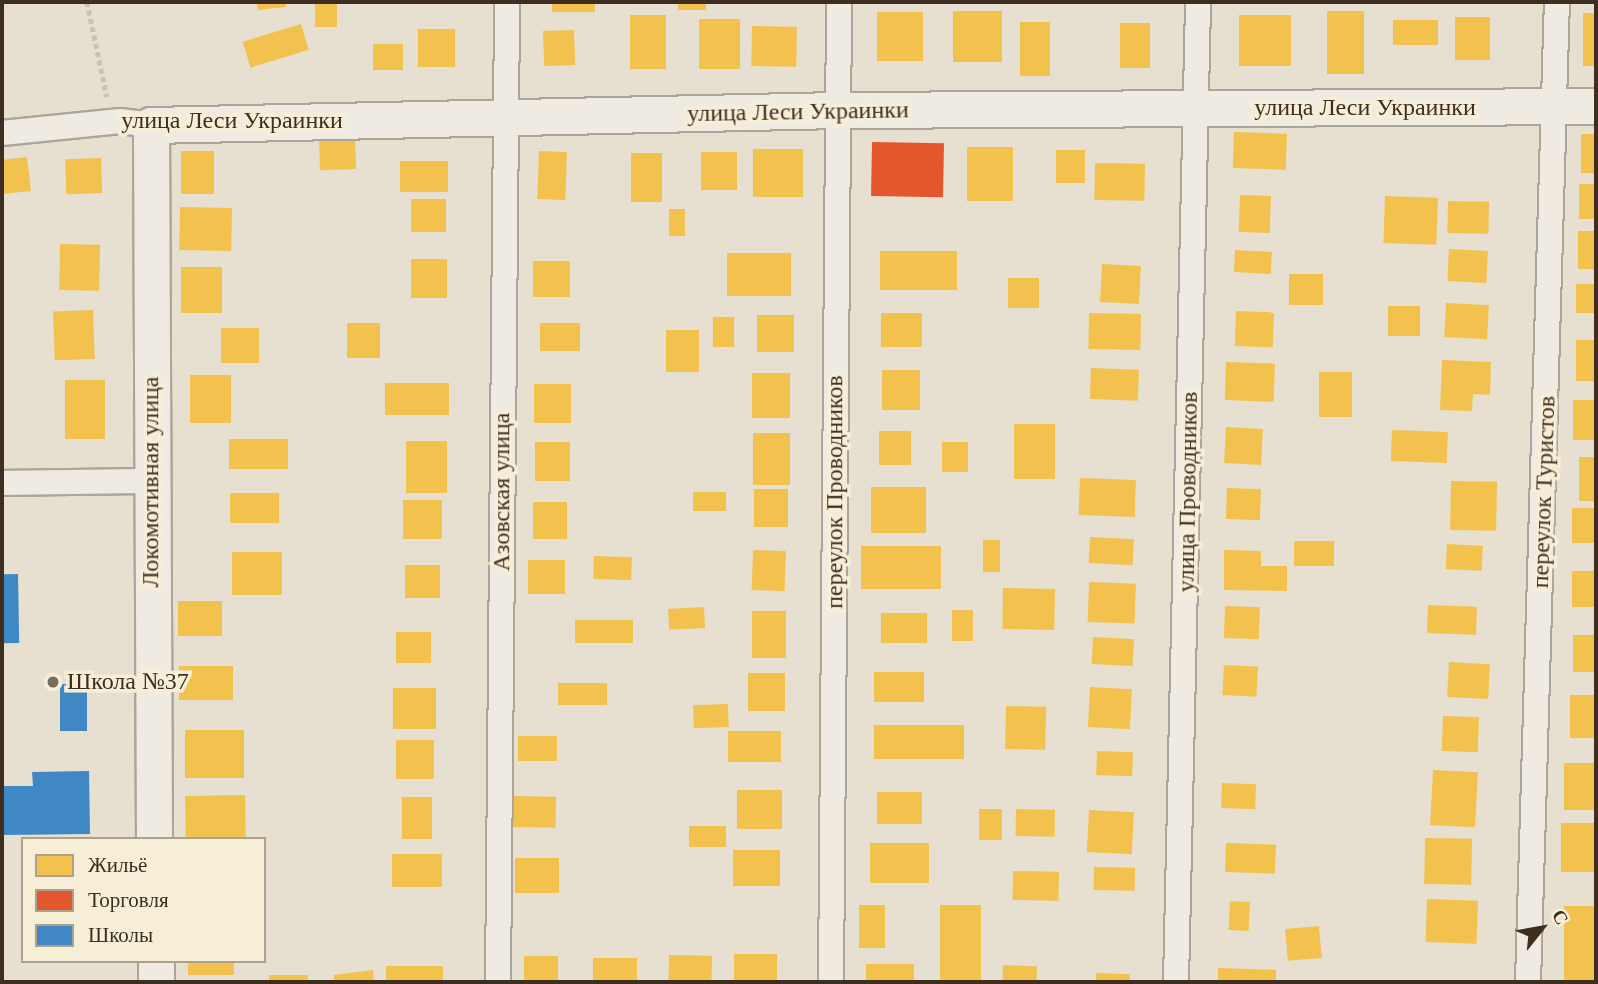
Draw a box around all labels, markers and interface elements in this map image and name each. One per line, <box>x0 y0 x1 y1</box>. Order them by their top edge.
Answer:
street label: улица Леси Украинки <box>1254 94 1476 122</box>
street label: улица Леси Украинки <box>687 96 909 128</box>
street label: улица Леси Украинки <box>121 107 343 135</box>
street label: переулок Проводников <box>821 375 849 609</box>
street label: Локомотивная улица <box>137 377 165 587</box>
street label: улица Проводников <box>1172 391 1204 593</box>
street label: переулок Туристов <box>1526 395 1562 589</box>
street label: Азовская улица <box>488 413 516 571</box>
place label: Школа №37 <box>67 668 189 696</box>
marker: Школа №37 <box>45 674 61 690</box>
legend <box>21 837 266 963</box>
text: Жильё <box>88 853 147 877</box>
text: Торговля <box>88 888 169 912</box>
north arrow <box>1507 893 1577 963</box>
text: С <box>1548 906 1573 928</box>
text: Школы <box>88 923 153 947</box>

